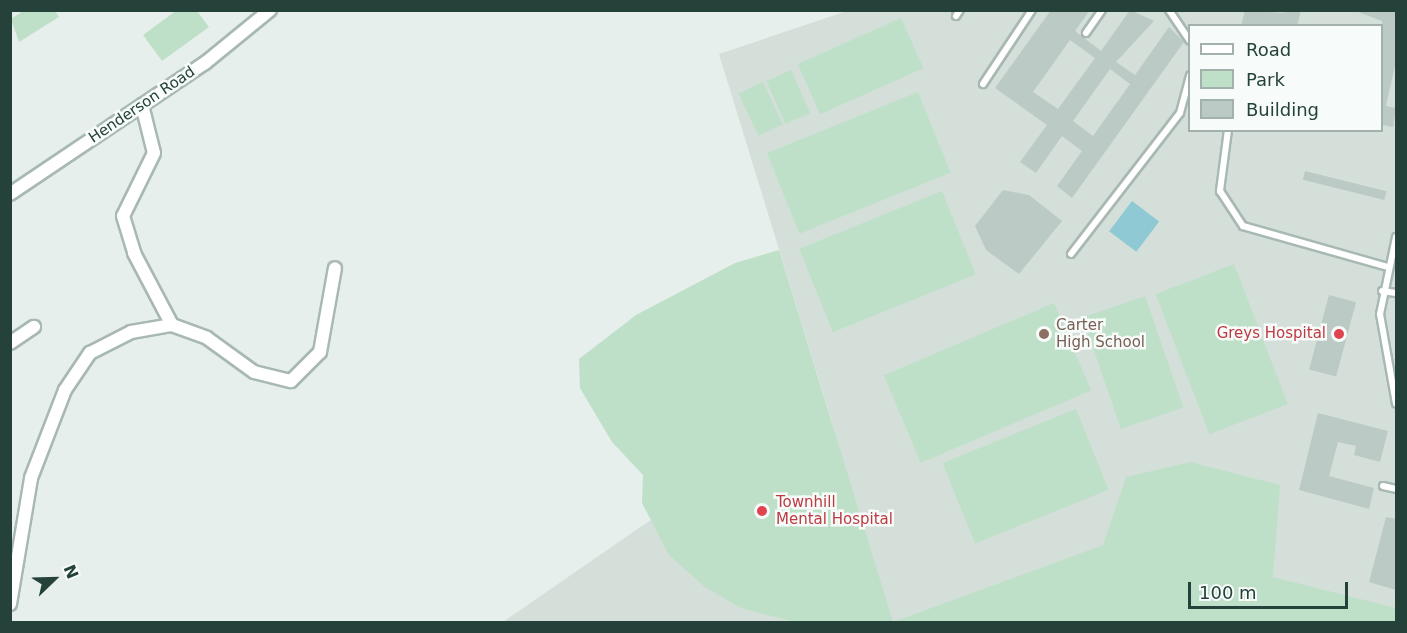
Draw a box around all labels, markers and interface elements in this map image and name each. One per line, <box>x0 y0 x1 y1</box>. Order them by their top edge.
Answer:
legend <box>1188 24 1383 132</box>
text: Road <box>1246 39 1291 60</box>
street label: Henderson Road <box>86 63 198 147</box>
text: Park <box>1246 69 1285 90</box>
text: Building <box>1246 99 1319 120</box>
place label: Carter High School <box>1056 316 1145 351</box>
place label: Greys Hospital <box>1217 325 1326 343</box>
marker: Greys Hospital <box>1330 325 1348 343</box>
marker: Carter High School <box>1037 327 1051 341</box>
place label: Townhill Mental Hospital <box>776 493 893 528</box>
marker: Townhill Mental Hospital <box>753 502 771 520</box>
north arrow <box>24 549 84 609</box>
text: N <box>60 562 82 582</box>
scale bar <box>1191 570 1352 608</box>
text: 100 m <box>1199 582 1257 603</box>

